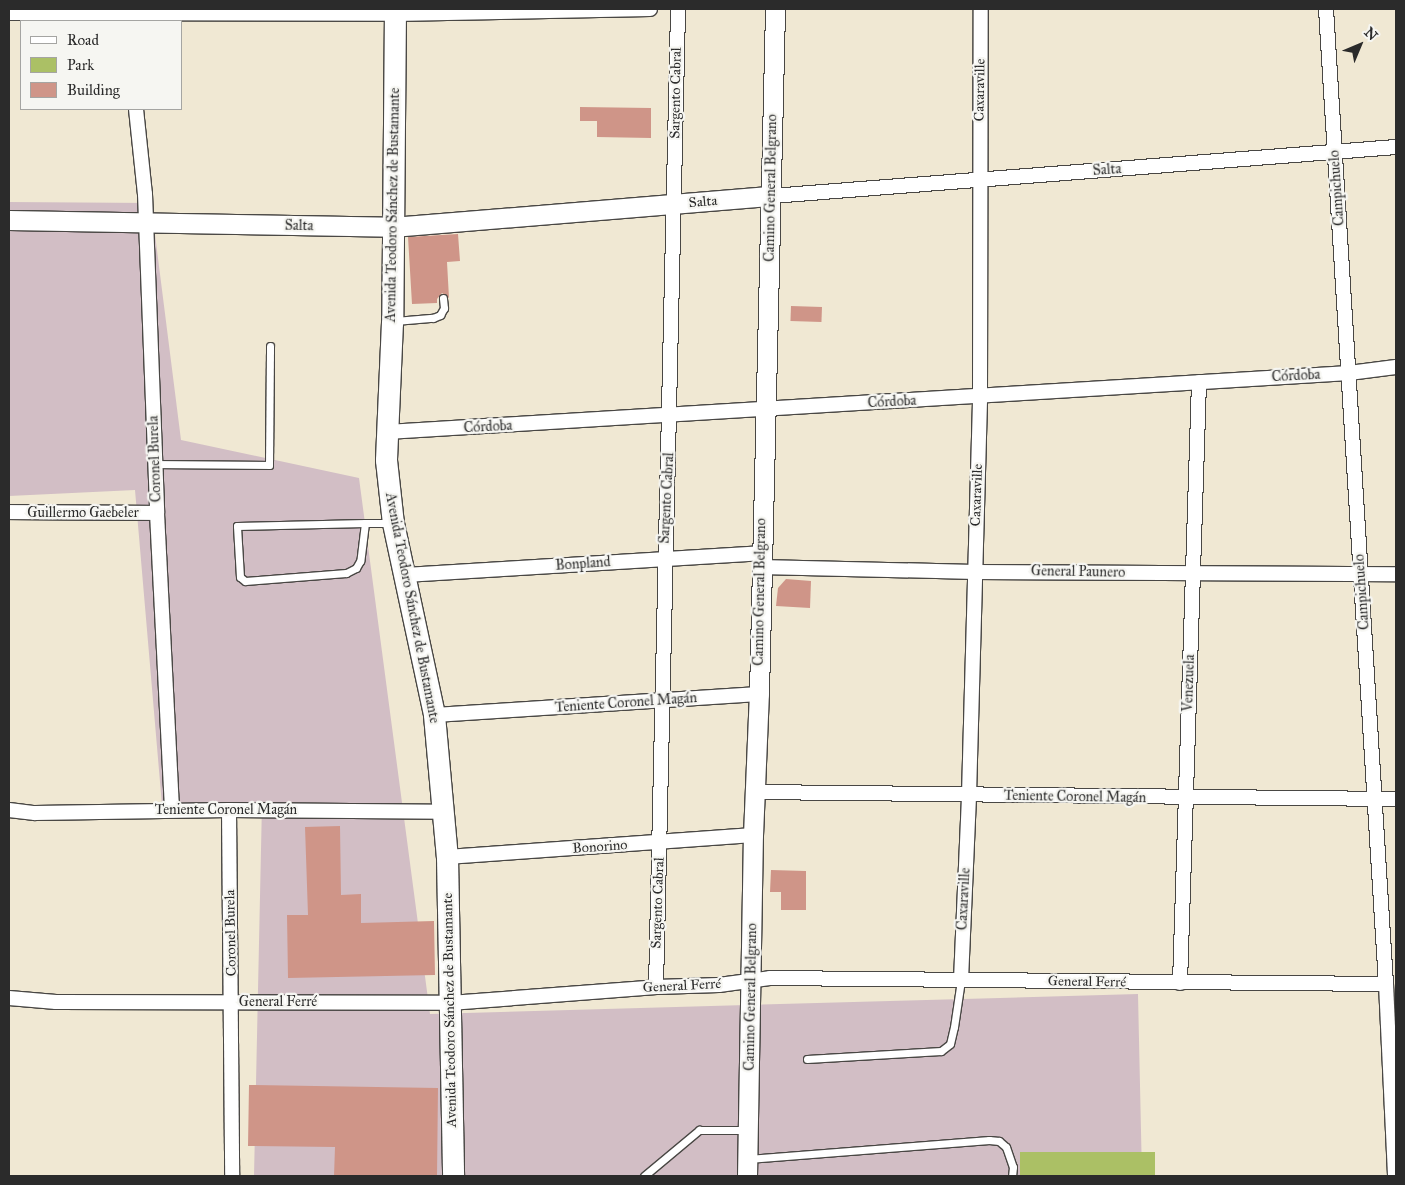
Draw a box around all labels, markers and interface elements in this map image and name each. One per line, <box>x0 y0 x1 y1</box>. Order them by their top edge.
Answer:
legend <box>20 20 182 110</box>
north arrow <box>1335 20 1385 70</box>
text: N <box>1361 24 1381 44</box>
text: Road <box>67 31 99 49</box>
street label: Sargento Cabral <box>667 47 685 139</box>
text: Park <box>67 56 94 74</box>
street label: Caxaraville <box>971 59 989 121</box>
text: Building <box>67 81 120 99</box>
street label: Avenida Teodoro Sánchez de Bustamante <box>383 88 403 322</box>
street label: Camino General Belgrano <box>761 114 781 262</box>
street label: Campichuelo <box>1326 150 1348 226</box>
street label: Salta <box>1092 161 1122 179</box>
street label: Salta <box>688 192 718 212</box>
street label: Salta <box>285 217 313 235</box>
street label: Córdoba <box>1271 366 1321 386</box>
street label: Córdoba <box>867 392 917 412</box>
street label: Coronel Burela <box>145 415 165 503</box>
street label: Córdoba <box>463 417 513 437</box>
street label: Sargento Cabral <box>656 452 678 544</box>
street label: Caxaraville <box>968 463 986 527</box>
street label: Avenida Teodoro Sánchez de Bustamante <box>381 491 443 725</box>
street label: Guillermo Gaebeler <box>27 505 139 521</box>
street label: Camino General Belgrano <box>750 518 770 666</box>
street label: Bonpland <box>555 554 611 574</box>
street label: Campichuelo <box>1351 554 1373 630</box>
street label: General Paunero <box>1031 563 1125 581</box>
street label: Venezuela <box>1180 654 1198 712</box>
street label: Teniente Coronel Magán <box>554 690 698 716</box>
street label: Teniente Coronel Magán <box>1004 787 1146 807</box>
street label: Teniente Coronel Magán <box>155 802 297 818</box>
street label: Bonorino <box>572 837 628 857</box>
street label: Sargento Cabral <box>648 857 668 949</box>
street label: Caxaraville <box>954 867 974 931</box>
street label: Coronel Burela <box>222 890 240 976</box>
street label: Avenida Teodoro Sánchez de Bustamante <box>440 893 460 1127</box>
street label: Camino General Belgrano <box>741 923 761 1071</box>
street label: General Ferré <box>1048 973 1126 991</box>
street label: General Ferré <box>642 976 722 996</box>
street label: General Ferré <box>239 994 317 1010</box>

